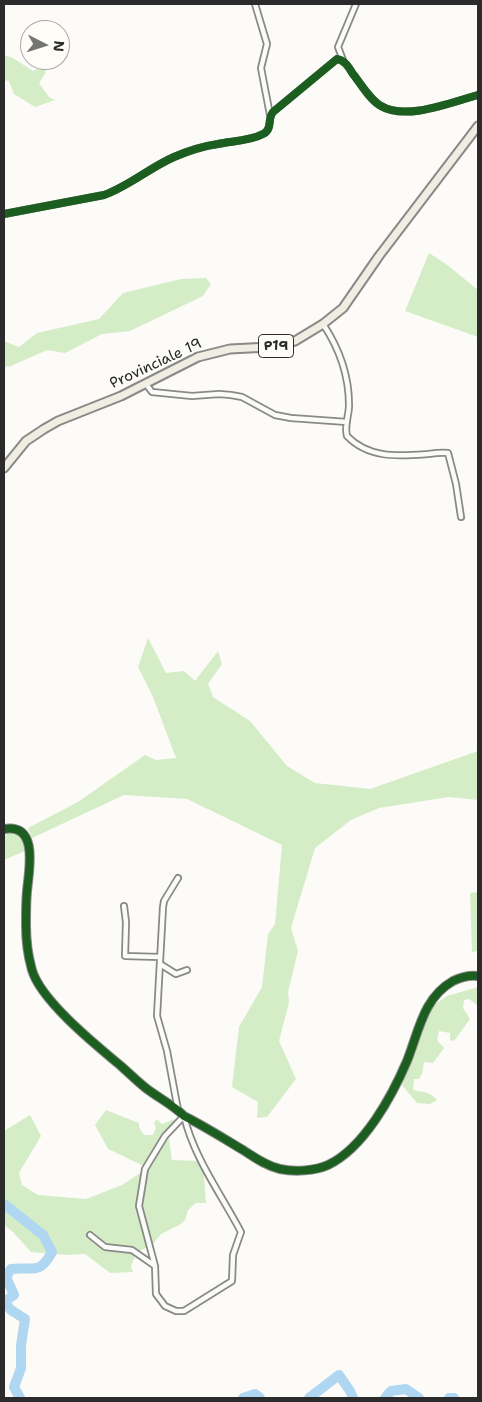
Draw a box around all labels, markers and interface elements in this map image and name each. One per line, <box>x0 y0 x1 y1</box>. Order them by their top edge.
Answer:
north arrow <box>20 20 70 70</box>
text: N <box>49 40 68 53</box>
road number: P19 <box>258 334 294 358</box>
street label: Provinciale 19 <box>107 335 205 393</box>

